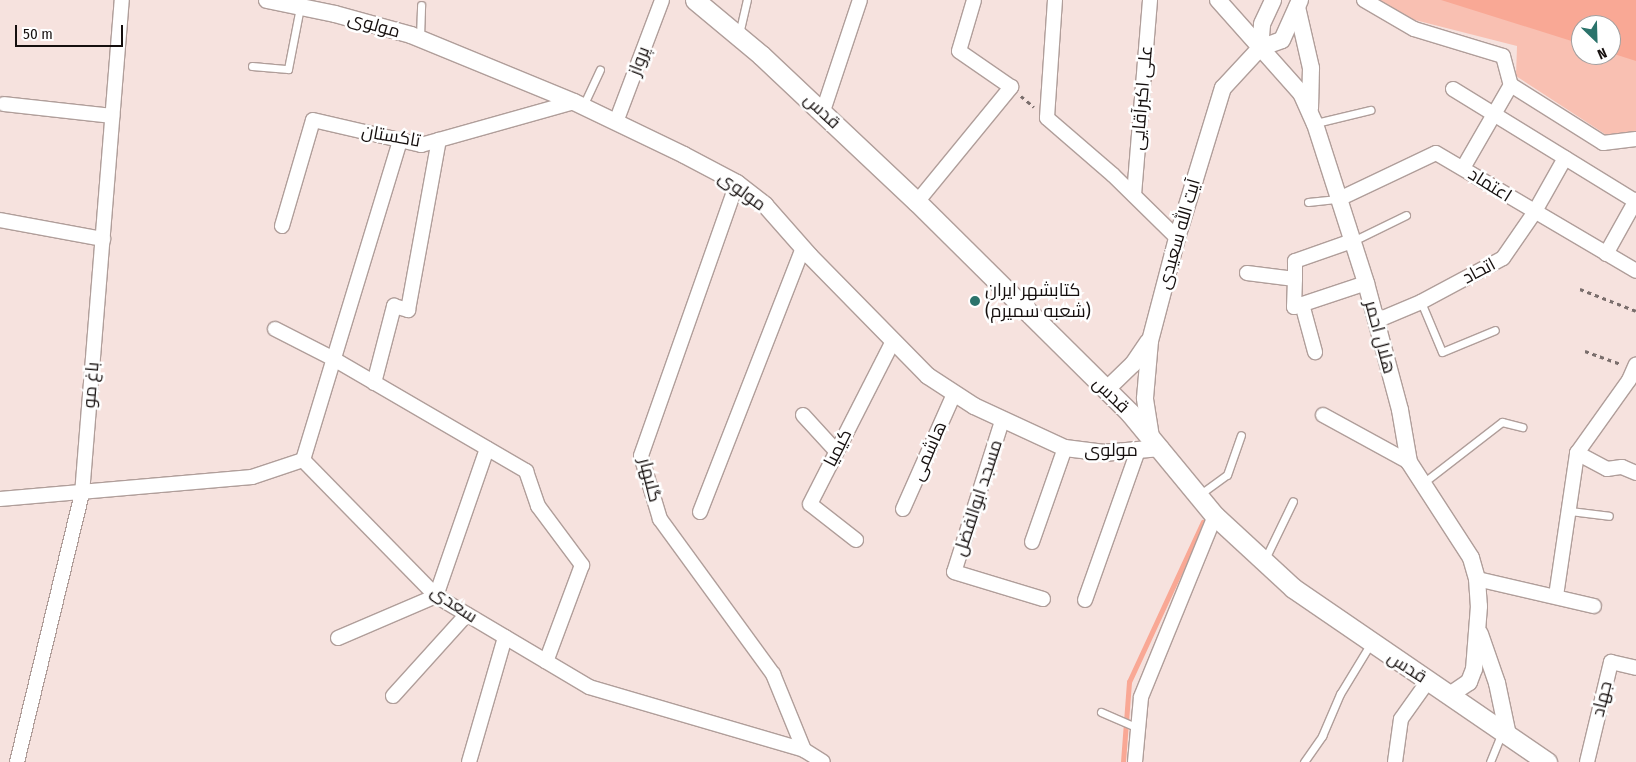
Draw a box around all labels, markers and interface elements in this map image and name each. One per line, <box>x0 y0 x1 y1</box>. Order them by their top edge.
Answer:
street label: مولوی <box>345 7 403 43</box>
scale bar <box>18 15 125 47</box>
north arrow <box>1571 15 1621 65</box>
text: 50 m <box>23 25 53 43</box>
street label: پرواز <box>624 43 654 79</box>
text: N <box>1595 44 1609 63</box>
street label: علی اکبرآقایی <box>1127 45 1157 151</box>
street label: قدس <box>799 89 845 133</box>
street label: تاکستان <box>360 120 422 152</box>
street label: اعتماد <box>1464 163 1516 207</box>
street label: مولوی <box>714 167 770 215</box>
street label: آیت الله سعیدی <box>1153 176 1205 292</box>
street label: اتحاد <box>1459 253 1499 289</box>
place label: کتابشهر ایران (شعبه سمیرم) <box>985 280 1091 322</box>
marker: کتابشهر ایران (شعبه سمیرم) <box>969 295 981 307</box>
street label: هلال احمر <box>1360 298 1400 376</box>
street label: باغ مو <box>78 361 104 409</box>
street label: قدس <box>1088 373 1134 417</box>
street label: هاشمی <box>906 418 952 484</box>
street label: کیمیا <box>819 426 857 470</box>
street label: مسجد ابوالفضل <box>949 437 1007 559</box>
street label: مولوی <box>1084 439 1138 461</box>
street label: گلبهار <box>634 456 666 504</box>
street label: سعدی <box>426 580 482 628</box>
street label: قدس <box>1383 646 1431 688</box>
street label: جهاد <box>1587 679 1617 719</box>

